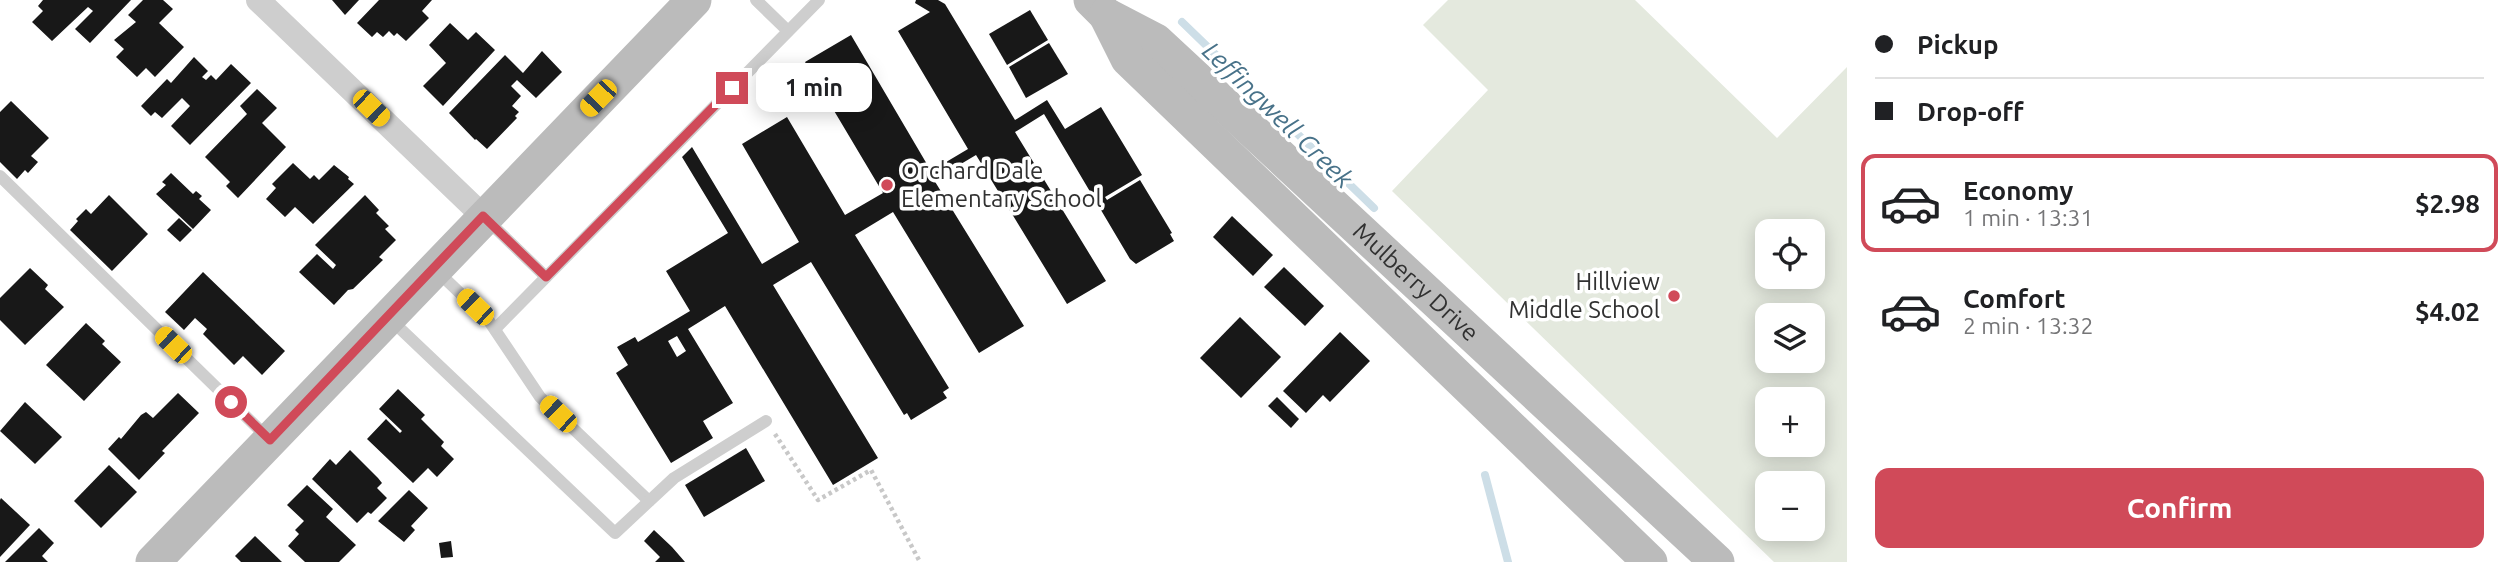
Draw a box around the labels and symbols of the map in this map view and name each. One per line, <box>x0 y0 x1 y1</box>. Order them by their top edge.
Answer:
water label: Leffingwell Creek <box>1197 36 1360 194</box>
callout: 1 min <box>756 64 872 112</box>
route end <box>716 72 748 104</box>
car <box>576 76 621 120</box>
car <box>349 86 394 130</box>
place label: Orchard Dale Elementary School <box>901 157 1102 212</box>
marker: Orchard Dale Elementary School <box>879 177 895 193</box>
street label: Mulberry Drive <box>1348 217 1484 346</box>
place label: Hillview Middle School <box>1508 268 1660 323</box>
car <box>453 285 498 329</box>
marker: Hillview Middle School <box>1666 288 1682 304</box>
car <box>151 323 196 367</box>
route start <box>215 386 247 418</box>
car <box>536 392 581 436</box>

